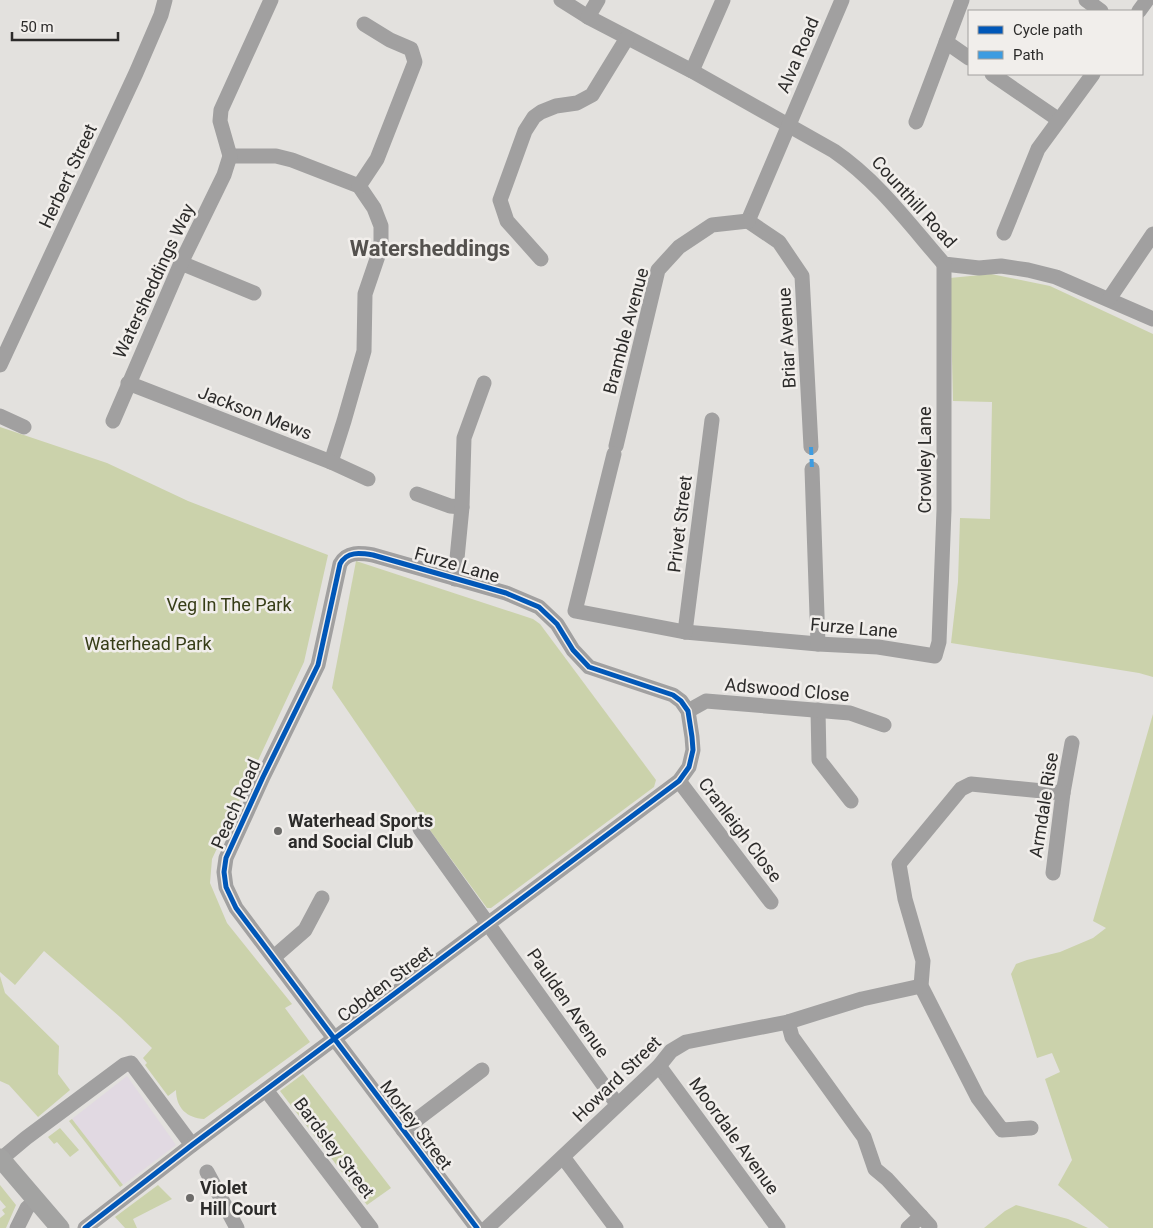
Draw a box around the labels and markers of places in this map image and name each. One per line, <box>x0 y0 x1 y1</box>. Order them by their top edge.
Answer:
place label: Waterhead Sports and Social Club <box>288 810 433 852</box>
marker: Waterhead Sports and Social Club <box>272 825 284 837</box>
place label: Violet Hill Court <box>200 1177 277 1219</box>
marker: Violet Hill Court <box>184 1192 196 1204</box>

